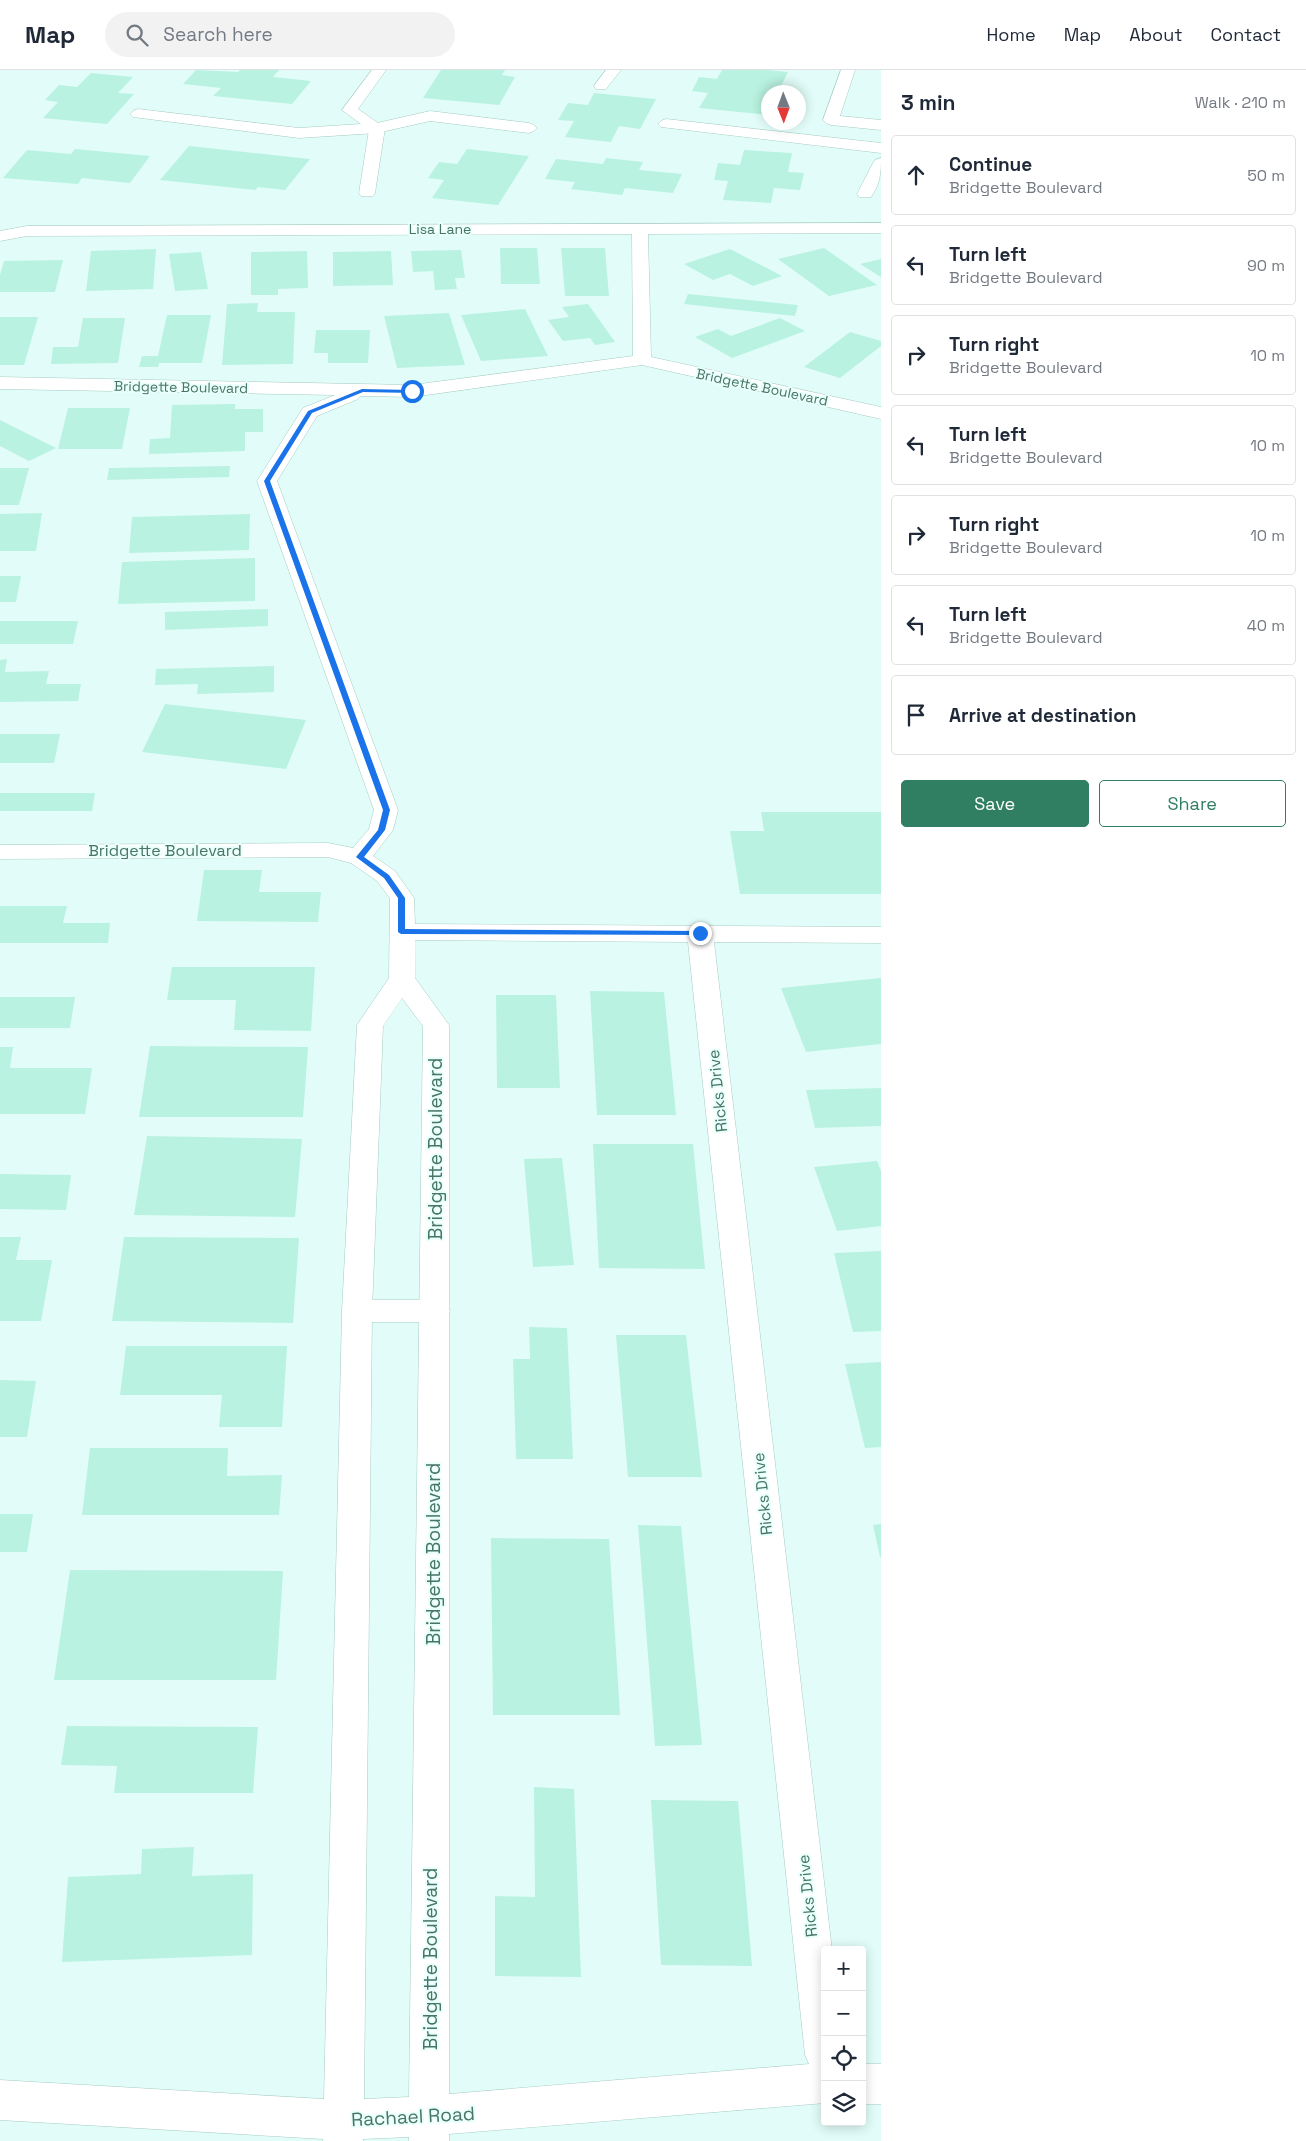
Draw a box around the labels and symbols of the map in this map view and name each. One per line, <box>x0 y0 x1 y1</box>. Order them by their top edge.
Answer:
north arrow <box>761 85 806 130</box>
street label: Lisa Lane <box>409 220 471 238</box>
street label: Bridgette Boulevard <box>694 364 830 410</box>
street label: Bridgette Boulevard <box>114 377 248 397</box>
route start <box>401 380 424 403</box>
street label: Bridgette Boulevard <box>88 840 242 861</box>
route end <box>689 922 712 945</box>
street label: Ricks Drive <box>703 1049 732 1133</box>
street label: Bridgette Boulevard <box>423 1058 448 1240</box>
street label: Ricks Drive <box>748 1452 777 1536</box>
street label: Bridgette Boulevard <box>421 1463 446 1645</box>
street label: Ricks Drive <box>793 1854 822 1938</box>
street label: Bridgette Boulevard <box>418 1868 443 2050</box>
street label: Rachael Road <box>351 2101 475 2132</box>

